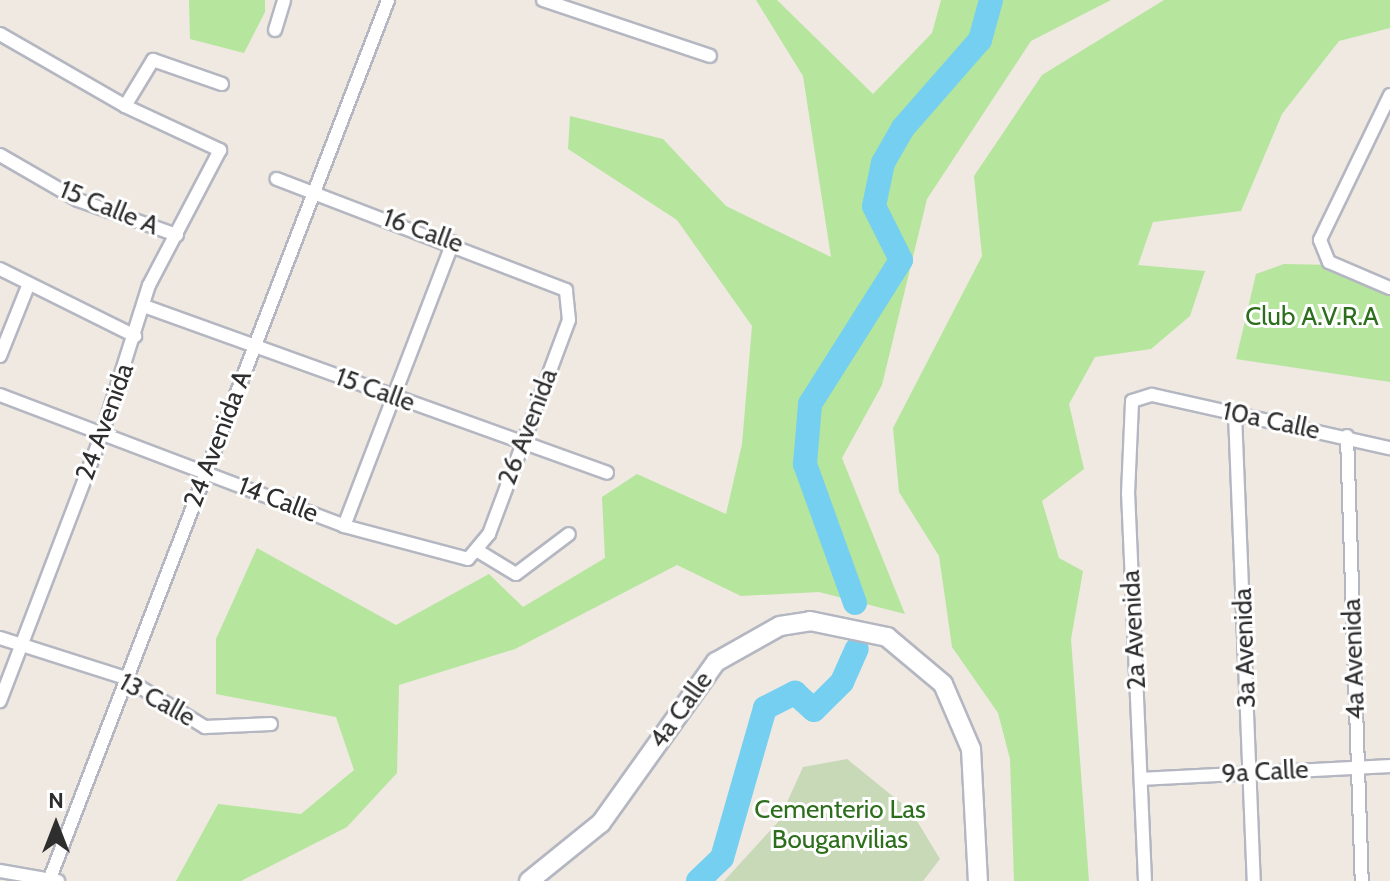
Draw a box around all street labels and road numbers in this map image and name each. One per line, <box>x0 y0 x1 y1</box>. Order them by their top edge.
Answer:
street label: 15 Calle A <box>55 174 163 242</box>
street label: 16 Calle <box>379 202 467 260</box>
street label: 24 Avenida <box>69 359 141 485</box>
street label: 15 Calle <box>331 361 419 419</box>
street label: 26 Avenida <box>492 364 564 490</box>
street label: 24 Avenida A <box>178 366 258 512</box>
street label: 10a Calle <box>1219 395 1323 447</box>
street label: 14 Calle <box>234 471 322 529</box>
street label: 2a Avenida <box>1115 569 1153 691</box>
street label: 3a Avenida <box>1227 587 1263 709</box>
street label: 4a Avenida <box>1336 598 1372 720</box>
street label: 13 Calle <box>113 666 201 734</box>
street label: 4a Calle <box>643 666 719 754</box>
street label: 9a Calle <box>1221 754 1309 790</box>

